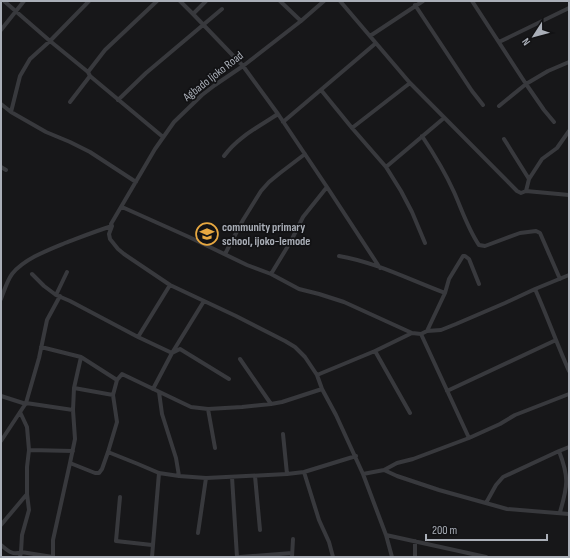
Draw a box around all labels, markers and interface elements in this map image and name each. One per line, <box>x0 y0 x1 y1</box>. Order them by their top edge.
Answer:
north arrow <box>514 16 554 56</box>
text: N <box>519 35 533 48</box>
street label: Agbado Ijoko Road <box>179 48 246 105</box>
place label: community primary school, ijoko-lemode <box>222 220 310 249</box>
school or university icon: community primary school, ijoko-lemode <box>194 221 220 247</box>
scale bar <box>426 516 547 542</box>
text: 200 m <box>432 523 458 538</box>

